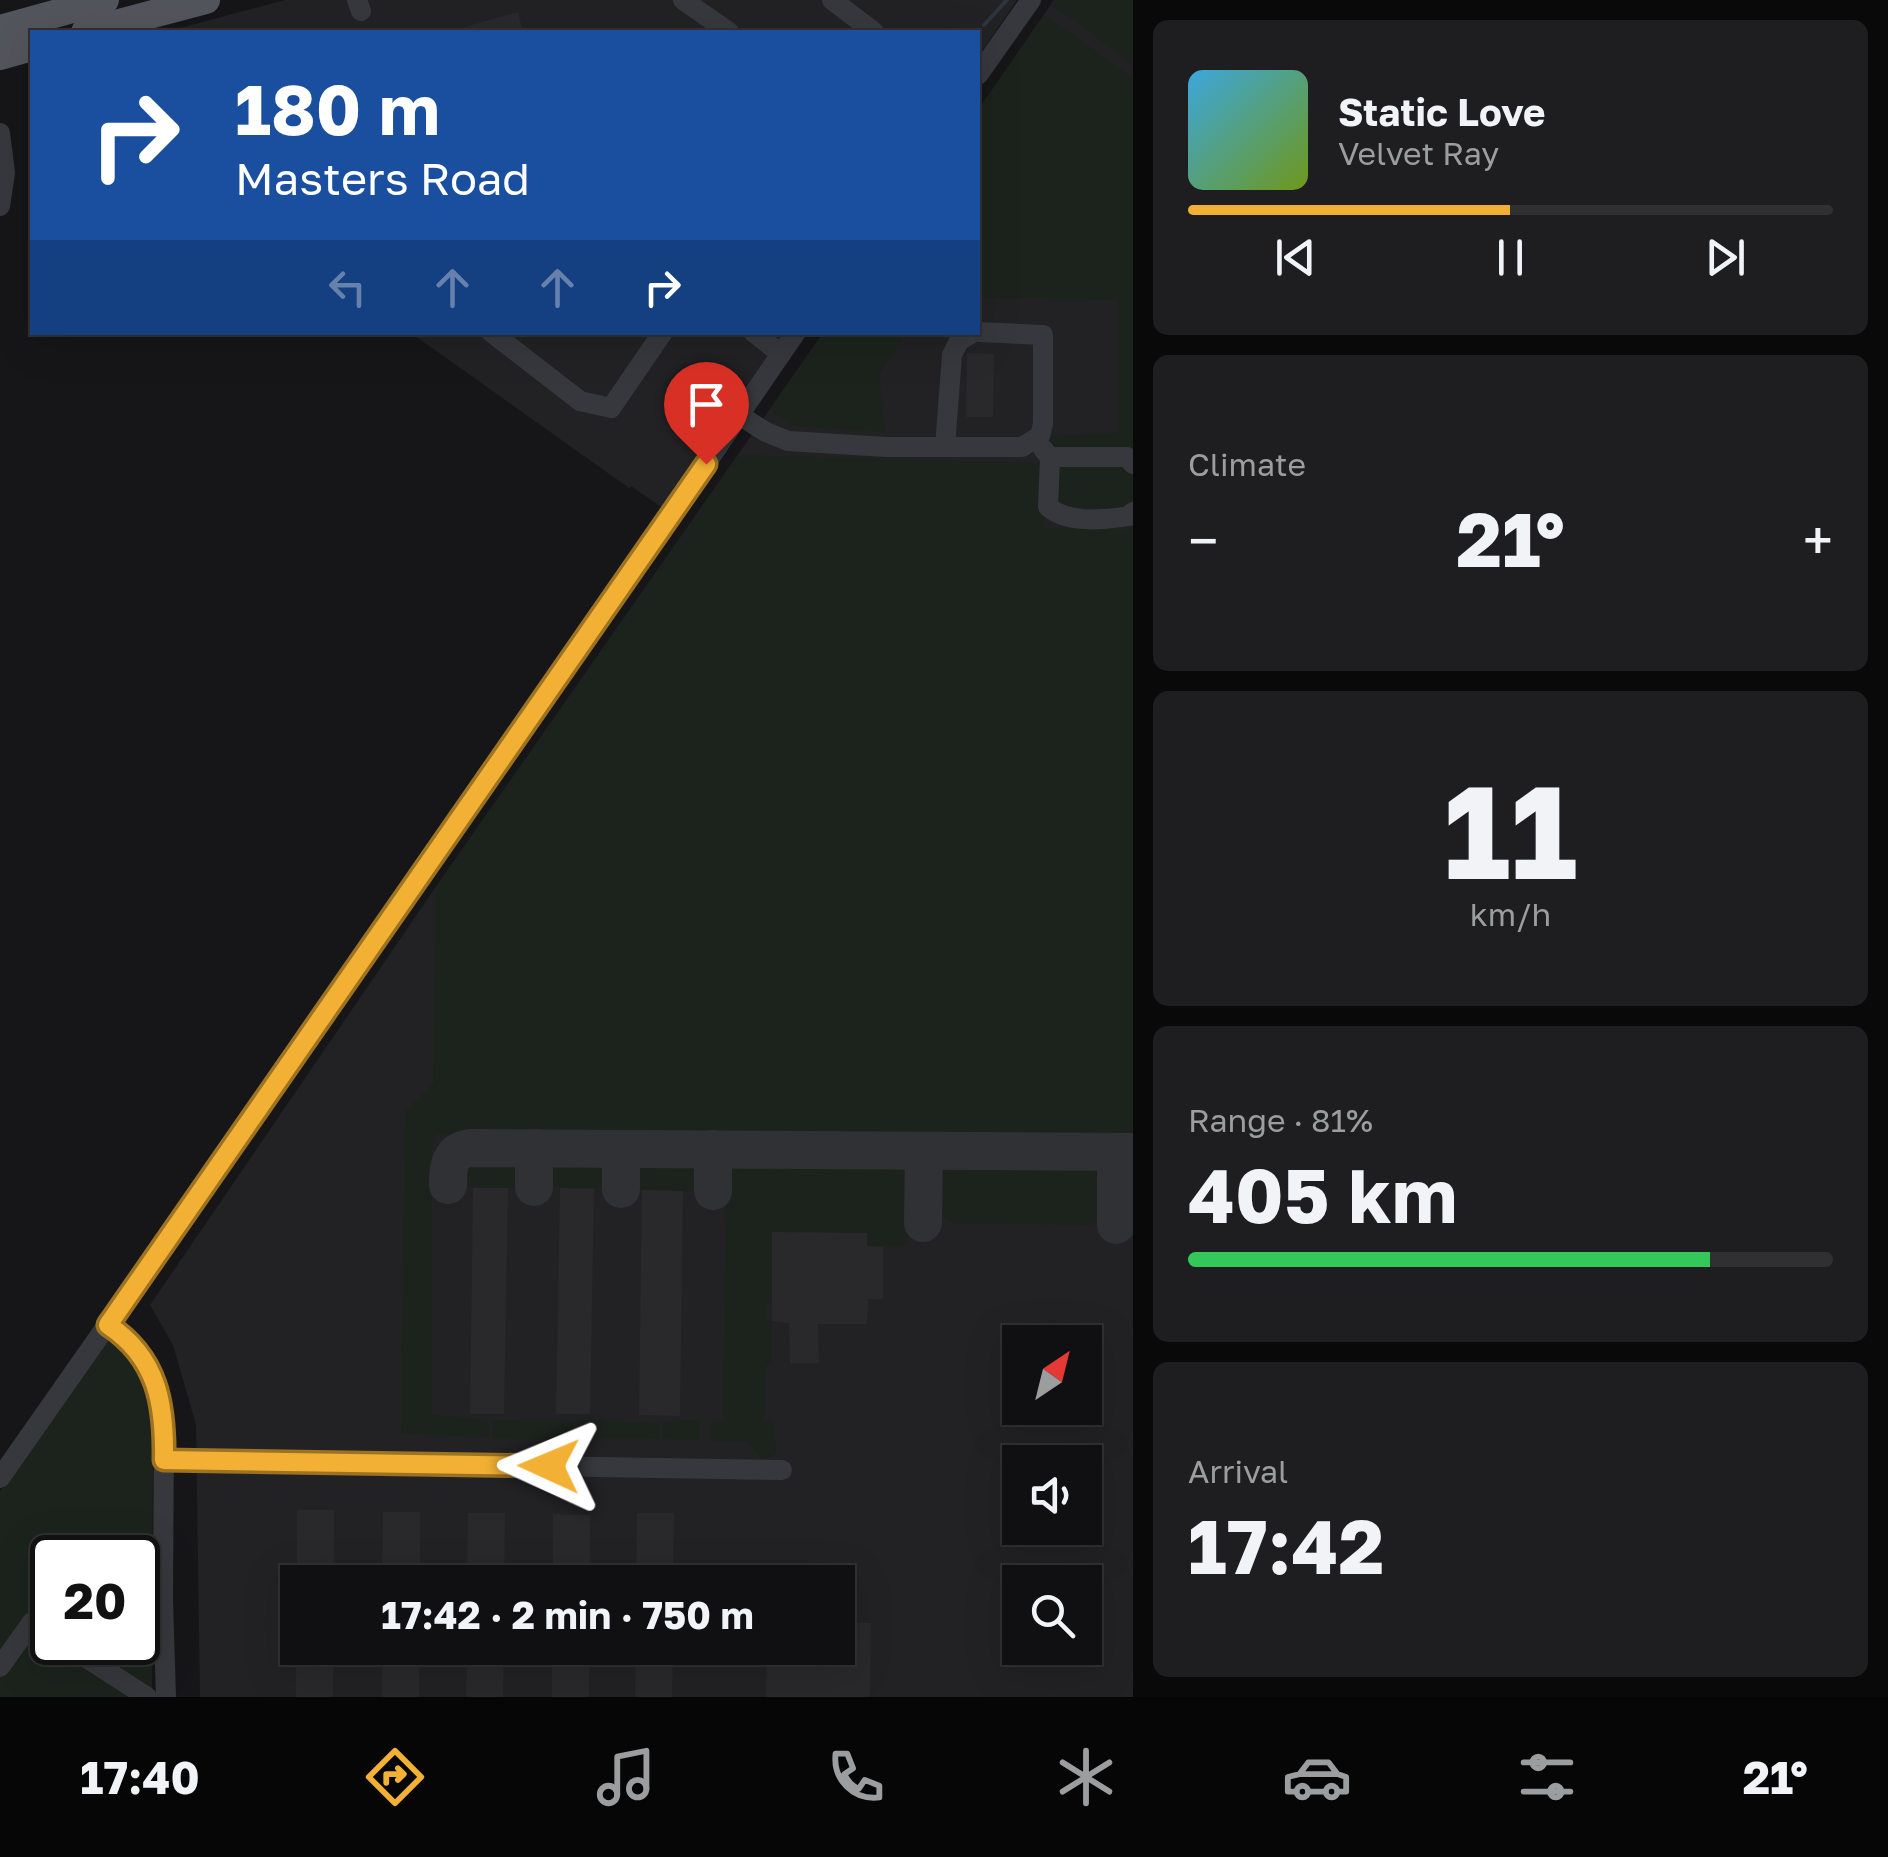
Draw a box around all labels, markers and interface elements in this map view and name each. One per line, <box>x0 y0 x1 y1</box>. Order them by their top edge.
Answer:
text: 180 m <box>235 66 440 150</box>
icon: right <box>70 70 200 200</box>
text: Static Love <box>1338 89 1545 134</box>
text: Velvet Ray <box>1338 134 1499 172</box>
text: Masters Road <box>235 151 530 205</box>
icon: previous <box>1268 230 1323 285</box>
icon: pause <box>1483 230 1538 285</box>
icon: next <box>1698 230 1753 285</box>
icon: left <box>320 260 375 315</box>
icon: ahead <box>425 260 480 315</box>
icon: ahead <box>530 260 585 315</box>
icon: right <box>635 260 690 315</box>
pin <box>664 362 749 465</box>
icon: arrive <box>679 377 734 432</box>
text: Climate <box>1188 445 1306 483</box>
text: 21° <box>1456 493 1565 584</box>
text: − <box>1188 507 1218 573</box>
text: + <box>1803 507 1833 573</box>
text: 11 <box>1444 752 1577 908</box>
text: km/h <box>1470 895 1551 933</box>
text: Range · 81% <box>1188 1101 1373 1139</box>
text: 405 km <box>1188 1149 1457 1240</box>
north arrow <box>1002 1325 1102 1425</box>
map controls <box>1002 1325 1102 1665</box>
position arrow <box>497 1414 601 1518</box>
button: sound <box>1002 1445 1102 1545</box>
text: Arrival <box>1188 1452 1288 1490</box>
text: 17:42 <box>1188 1500 1384 1591</box>
speed limit sign: 20 <box>30 1535 160 1665</box>
button: search <box>1002 1565 1102 1665</box>
text: 17:42 · 2 min · 750 m <box>381 1592 754 1637</box>
icon: directions <box>360 1742 430 1812</box>
icon: music <box>591 1742 661 1812</box>
icon: phone <box>821 1742 891 1812</box>
icon: climate <box>1051 1742 1121 1812</box>
icon: car <box>1282 1742 1352 1812</box>
icon: filters <box>1512 1742 1582 1812</box>
text: 17:40 <box>80 1750 200 1804</box>
text: 21° <box>1743 1750 1808 1804</box>

